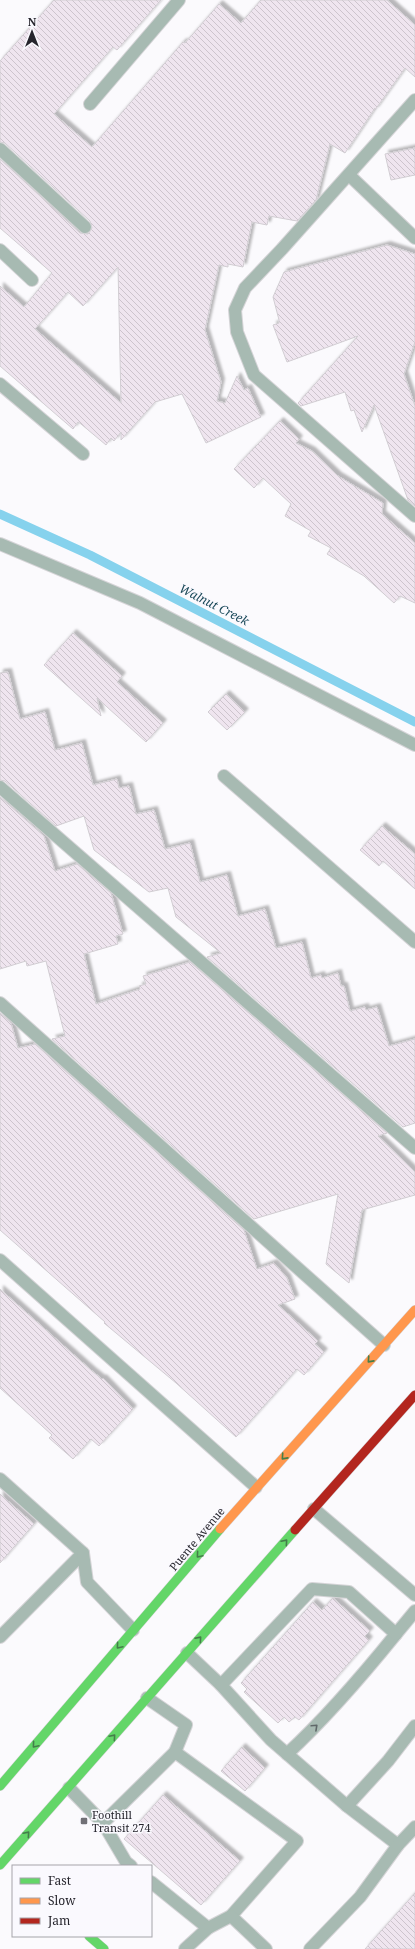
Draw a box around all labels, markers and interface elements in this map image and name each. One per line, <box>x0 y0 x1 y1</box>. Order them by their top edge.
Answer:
north arrow <box>12 12 52 52</box>
text: N <box>28 14 37 29</box>
water label: Walnut Creek <box>177 580 253 630</box>
one-way arrow <box>368 1355 375 1363</box>
one-way arrow <box>281 1452 288 1460</box>
street label: Puente Avenue <box>166 1504 228 1574</box>
one-way arrow <box>281 1539 288 1547</box>
one-way arrow <box>196 1551 203 1558</box>
one-way arrow <box>194 1637 201 1644</box>
one-way arrow <box>116 1641 123 1649</box>
one-way arrow <box>310 1725 318 1732</box>
one-way arrow <box>109 1734 116 1742</box>
one-way arrow <box>32 1741 39 1748</box>
place label: Foothill Transit 274 <box>92 1807 151 1835</box>
marker: Foothill Transit 274 <box>79 1816 89 1826</box>
one-way arrow <box>23 1832 30 1839</box>
legend <box>12 1865 152 1937</box>
text: Fast <box>48 1872 71 1889</box>
text: Slow <box>48 1892 76 1909</box>
text: Jam <box>47 1912 70 1929</box>

